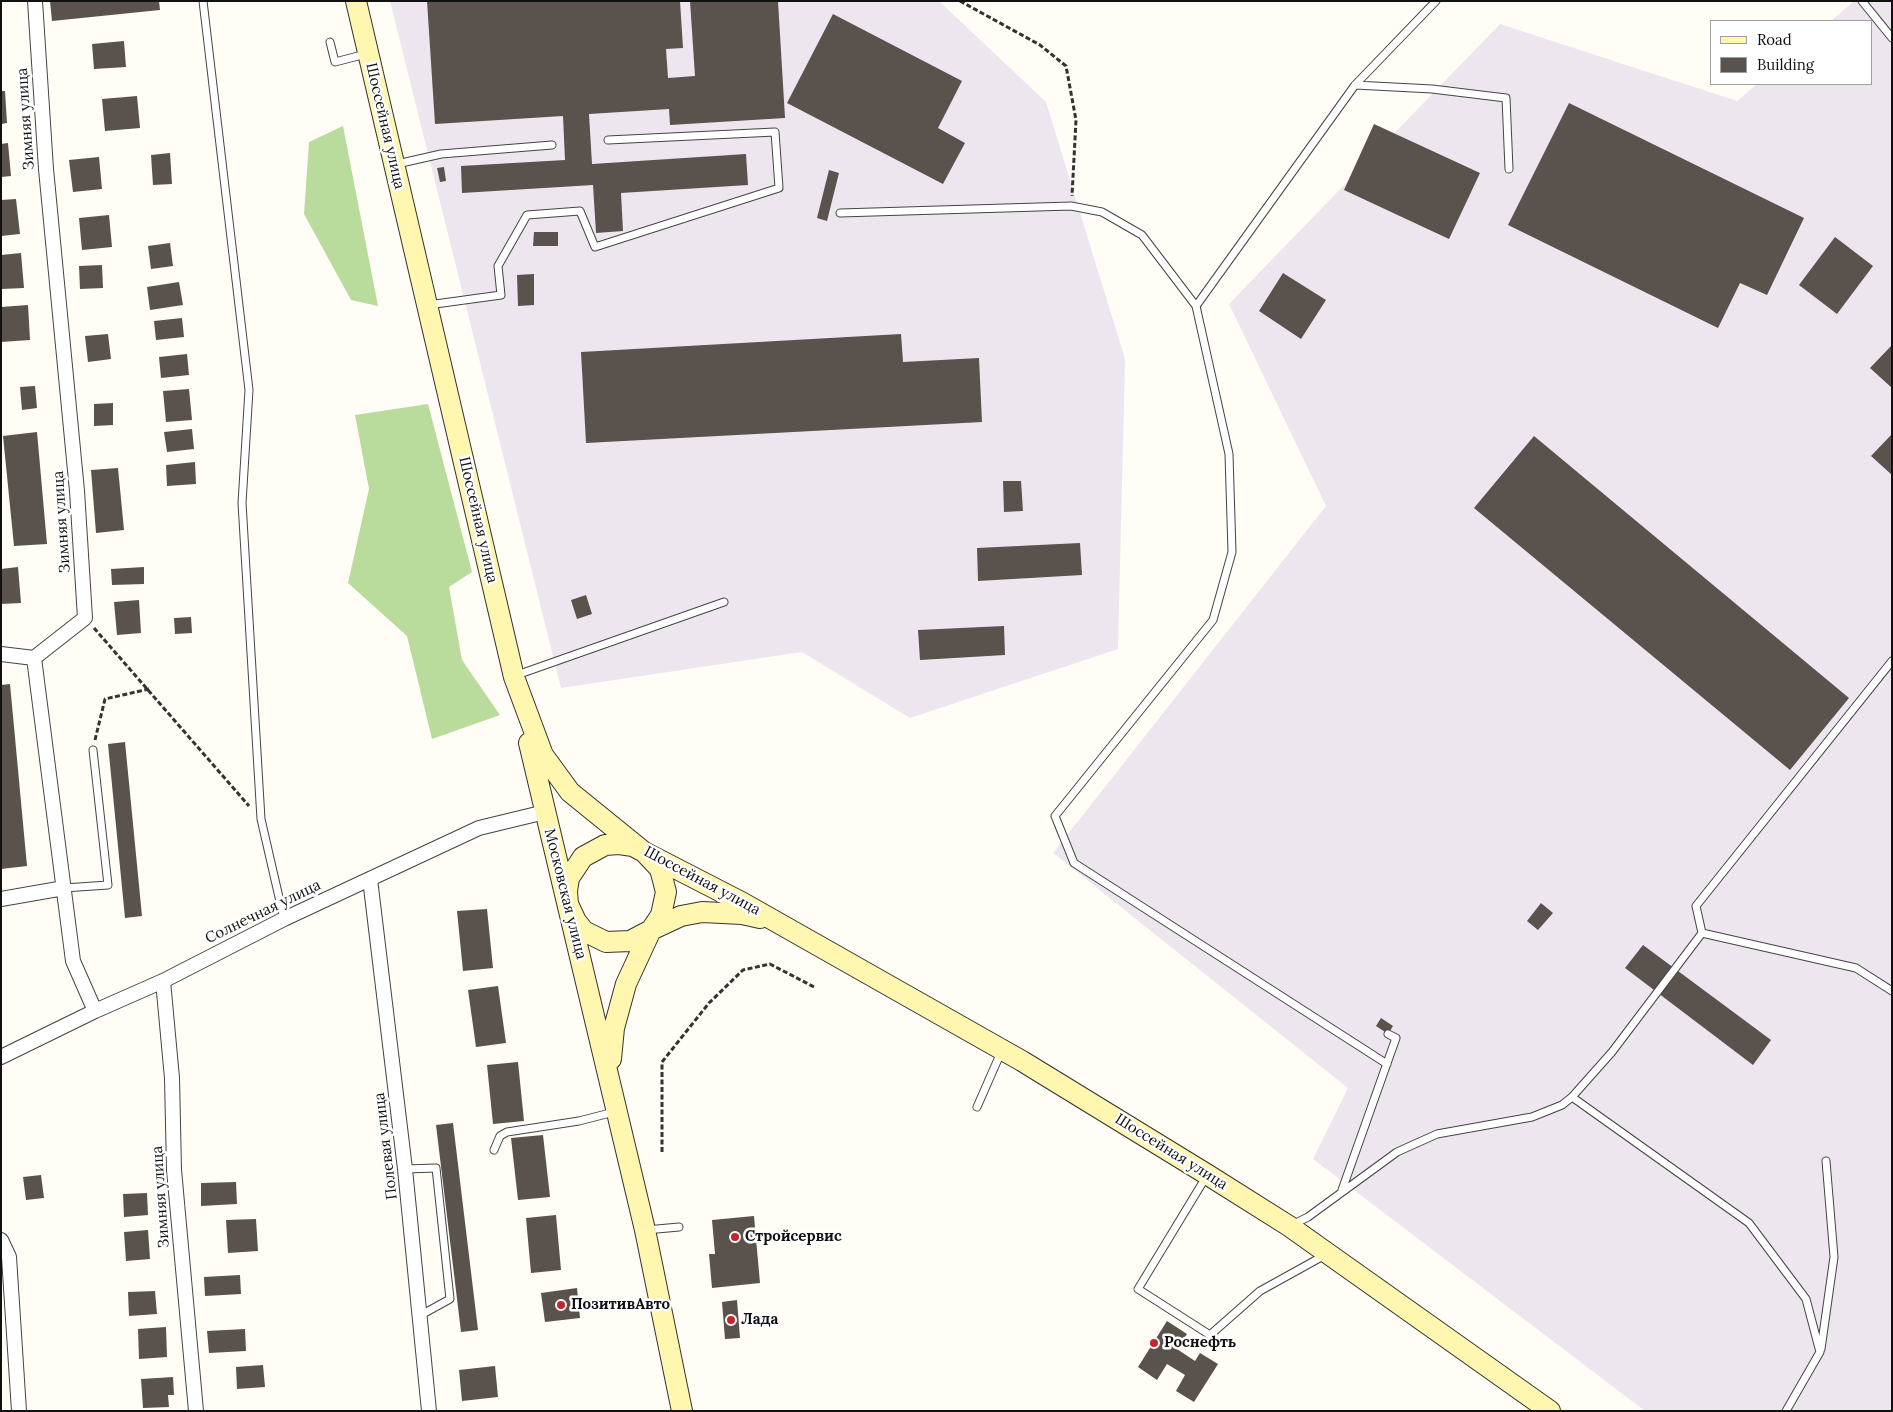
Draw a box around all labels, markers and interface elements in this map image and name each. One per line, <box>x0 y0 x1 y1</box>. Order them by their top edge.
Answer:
legend <box>1710 20 1873 85</box>
text: Road <box>1757 30 1792 49</box>
text: Building <box>1757 55 1814 74</box>
street label: Шоссейная улица <box>362 61 408 191</box>
street label: Зимняя улица <box>13 67 39 171</box>
street label: Шоссейная улица <box>455 455 501 585</box>
street label: Зимняя улица <box>49 470 75 574</box>
street label: Московская улица <box>540 827 590 961</box>
street label: Шоссейная улица <box>641 843 763 919</box>
street label: Солнечная улица <box>202 876 324 948</box>
street label: Полевая улица <box>371 1091 401 1201</box>
street label: Шоссейная улица <box>1111 1110 1231 1194</box>
street label: Зимняя улица <box>148 1145 174 1249</box>
place label: Стройсервис <box>745 1228 842 1246</box>
marker: Стройсервис <box>729 1231 741 1243</box>
place label: ПозитивАвто <box>571 1296 670 1314</box>
marker: ПозитивАвто <box>555 1299 567 1311</box>
place label: Лада <box>741 1311 778 1329</box>
marker: Лада <box>725 1314 737 1326</box>
place label: Роснефть <box>1164 1334 1236 1352</box>
marker: Роснефть <box>1148 1337 1160 1349</box>

